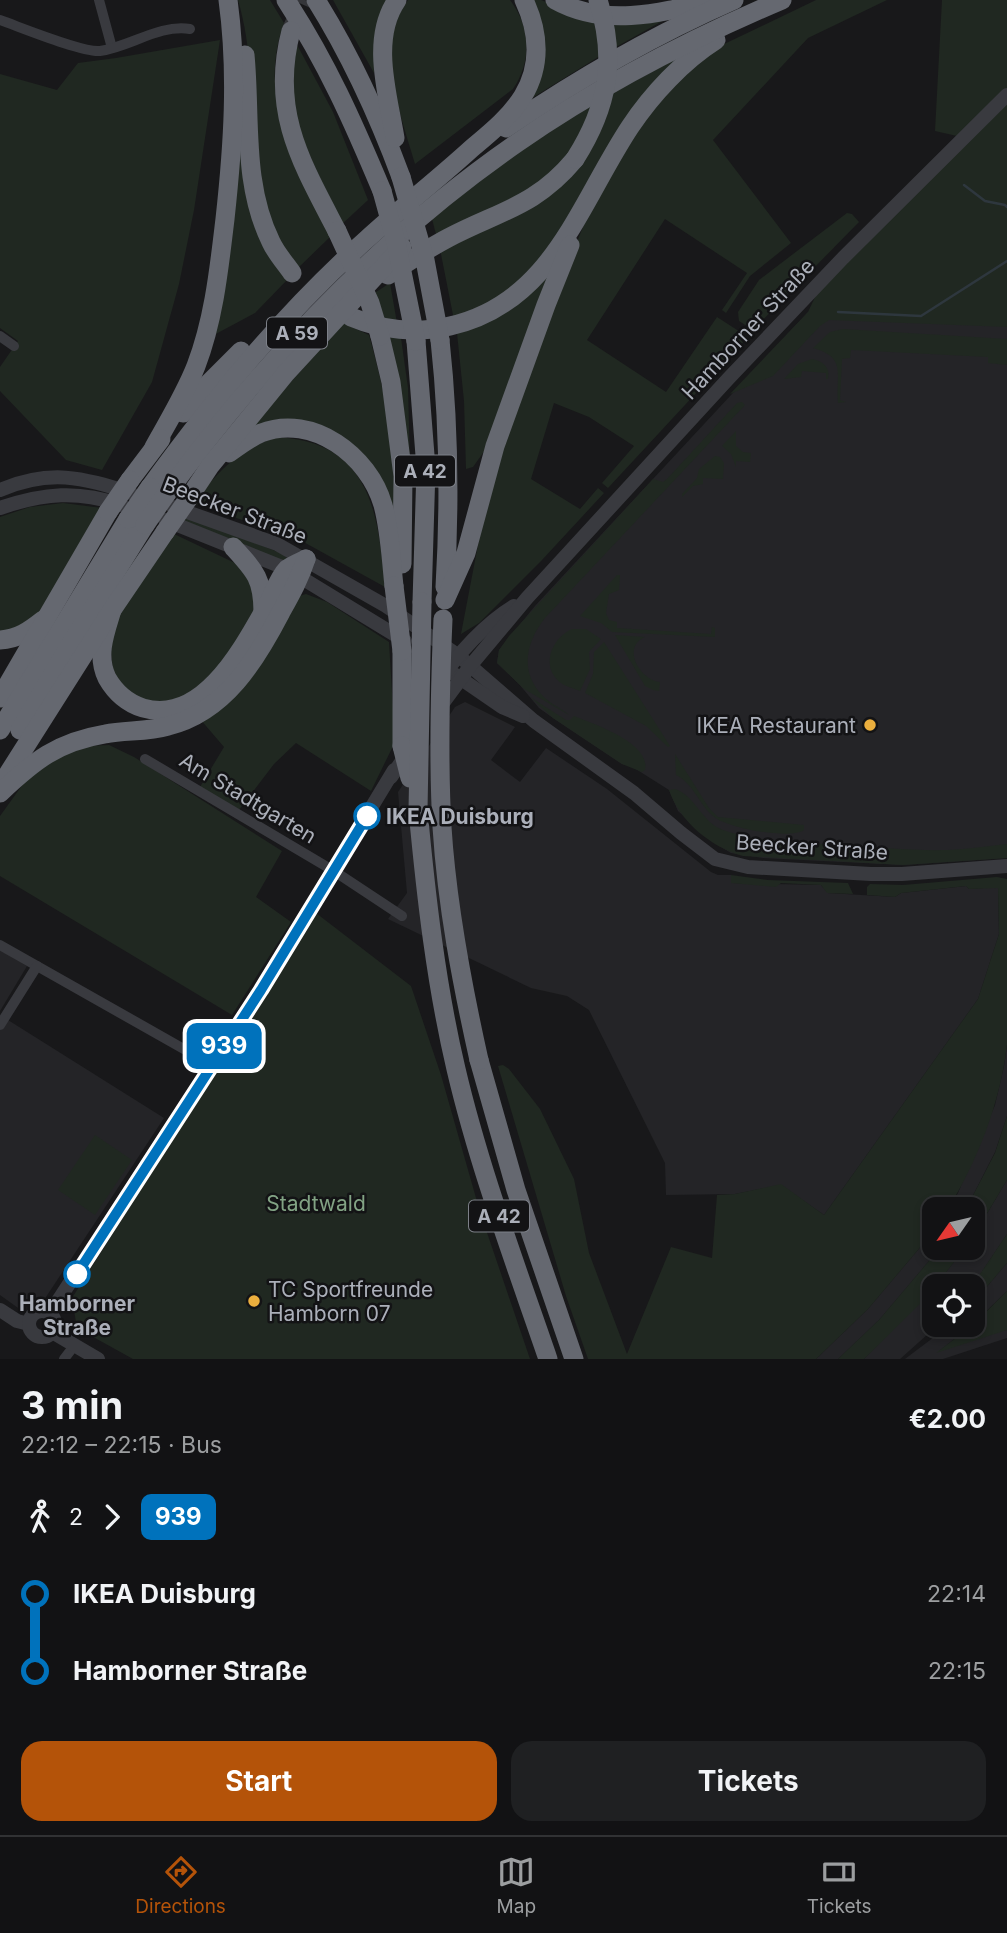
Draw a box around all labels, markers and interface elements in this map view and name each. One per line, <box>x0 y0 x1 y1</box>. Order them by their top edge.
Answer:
street label: Hamborner Straße <box>676 253 820 405</box>
road number: A 59 <box>267 318 327 348</box>
road number: A 42 <box>395 456 455 486</box>
street label: Beecker Straße <box>159 471 311 549</box>
place label: IKEA Restaurant <box>697 713 856 738</box>
marker: IKEA Restaurant <box>862 717 878 733</box>
street label: Am Stadtgarten <box>175 747 321 849</box>
marker: IKEA Duisburg <box>354 803 380 829</box>
place label: IKEA Duisburg <box>386 804 534 829</box>
street label: Beecker Straße <box>735 829 889 865</box>
line badge: 939 <box>184 1023 264 1069</box>
text: 939 <box>201 1031 247 1060</box>
park label: Stadtwald <box>266 1191 366 1216</box>
north arrow <box>922 1197 985 1260</box>
map controls <box>922 1197 985 1337</box>
road number: A 42 <box>469 1200 529 1232</box>
marker: Hamborner Straße <box>64 1261 90 1287</box>
button: locate <box>922 1274 985 1337</box>
place label: TC Sportfreunde Hamborn 07 <box>268 1277 433 1326</box>
place label: Hamborner Straße <box>19 1291 135 1340</box>
marker: TC Sportfreunde Hamborn 07 <box>246 1293 262 1309</box>
text: 3 min <box>21 1382 123 1428</box>
text: €2.00 <box>909 1403 986 1434</box>
text: 22:12 – 22:15 · Bus <box>21 1431 222 1459</box>
icon: walk <box>21 1498 59 1536</box>
icon: forward <box>93 1498 131 1536</box>
text: 939 <box>155 1502 202 1531</box>
text: 2 <box>69 1503 83 1531</box>
text: IKEA Duisburg <box>73 1578 256 1609</box>
text: 22:14 <box>927 1580 986 1608</box>
text: Hamborner Straße <box>73 1655 307 1686</box>
text: 22:15 <box>928 1657 986 1685</box>
button: Start <box>21 1741 497 1821</box>
button: Tickets <box>511 1741 986 1821</box>
tab: Directions <box>135 1853 226 1918</box>
tab: Map <box>497 1853 536 1918</box>
tab: Tickets <box>807 1853 872 1918</box>

